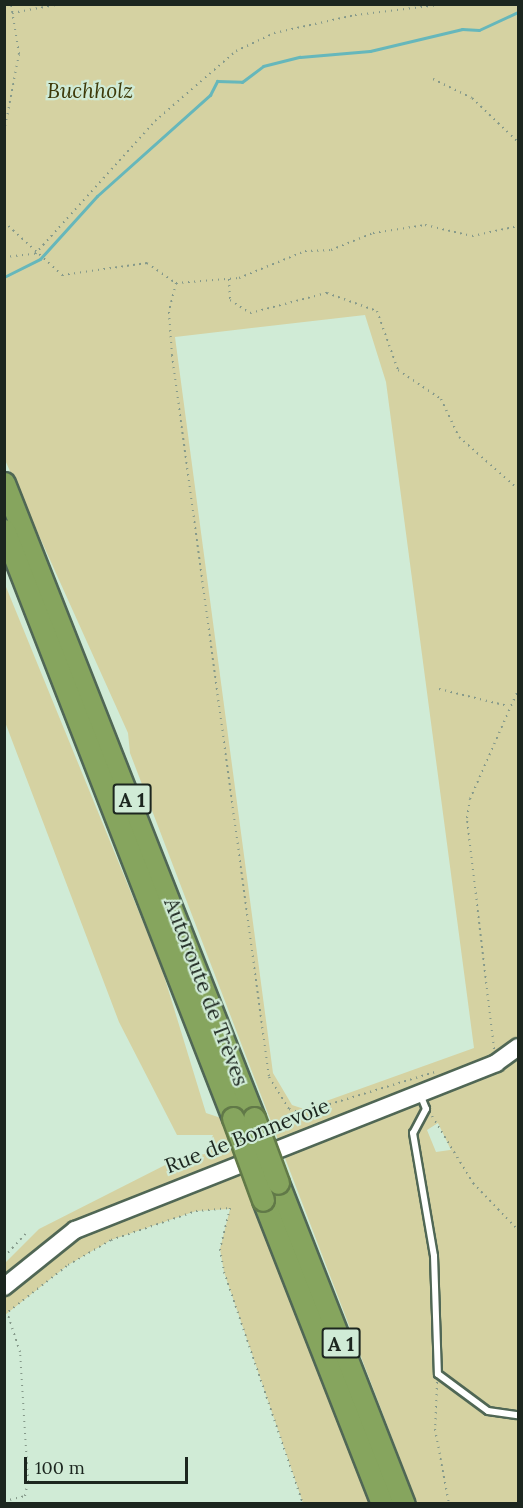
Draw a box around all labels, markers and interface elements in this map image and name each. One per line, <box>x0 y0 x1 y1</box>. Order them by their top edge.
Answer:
park label: Buchholz <box>47 78 133 104</box>
road number: A 1 <box>112 782 152 816</box>
street label: Autoroute de Trèves <box>159 894 253 1090</box>
street label: Rue de Bonnevoie <box>161 1093 333 1179</box>
road number: A 1 <box>322 1326 360 1360</box>
scale bar <box>27 1445 190 1483</box>
text: 100 m <box>35 1456 85 1479</box>

